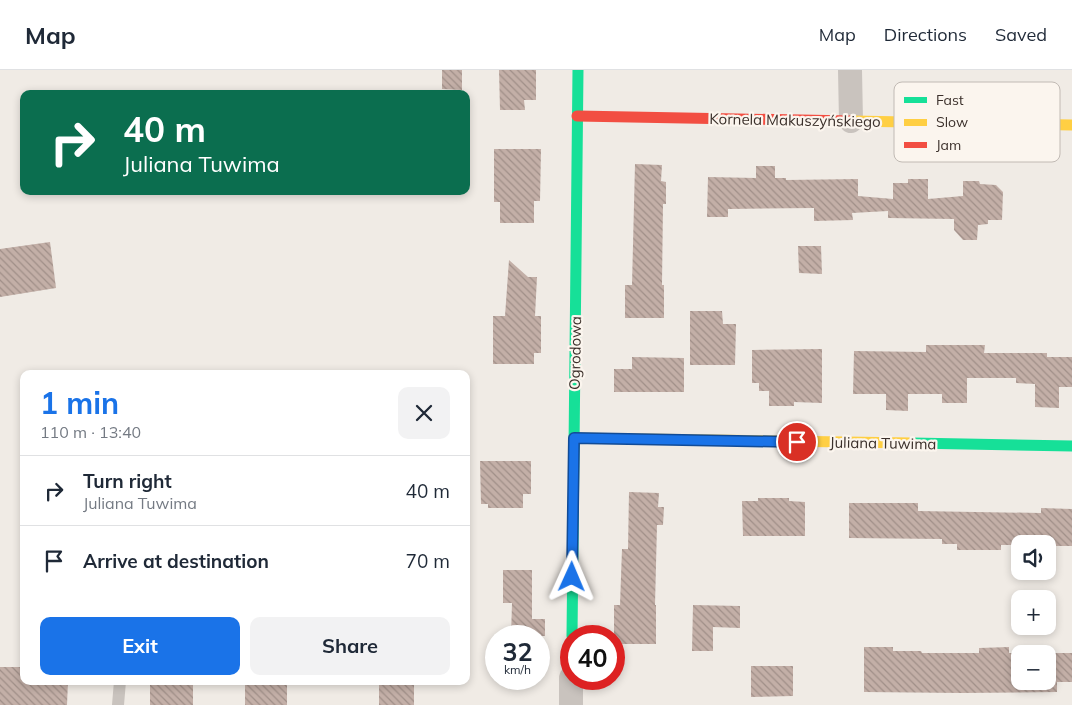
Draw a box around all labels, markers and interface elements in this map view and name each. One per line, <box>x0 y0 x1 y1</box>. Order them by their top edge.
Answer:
text: Map <box>25 20 76 50</box>
text: Map <box>819 23 856 46</box>
text: Directions <box>884 23 967 46</box>
text: Saved <box>995 23 1047 46</box>
legend <box>894 82 1060 162</box>
text: Fast <box>936 91 964 109</box>
text: 40 m <box>123 107 206 151</box>
street label: Kornela Makuszyńskiego <box>709 109 881 131</box>
icon: right <box>40 110 105 175</box>
text: Slow <box>936 113 968 131</box>
text: Jam <box>936 136 961 154</box>
text: Juliana Tuwima <box>123 150 280 178</box>
street label: Ogrodowa <box>565 316 585 390</box>
text: 1 min <box>40 384 119 422</box>
button: close <box>398 387 450 439</box>
pin <box>776 421 818 463</box>
text: 110 m · 13:40 <box>40 422 141 442</box>
icon: arrive <box>783 428 811 456</box>
street label: Juliana Tuwima <box>829 433 937 453</box>
text: Turn right <box>83 469 172 493</box>
icon: right <box>40 477 68 505</box>
text: 40 m <box>406 479 450 503</box>
text: Juliana Tuwima <box>83 493 197 513</box>
map controls <box>1011 535 1056 690</box>
button: sound <box>1011 535 1056 580</box>
icon: arrive <box>40 547 68 575</box>
text: Arrive at destination <box>83 549 269 573</box>
text: 70 m <box>406 549 450 573</box>
position arrow <box>545 550 597 602</box>
button: + <box>1011 590 1056 635</box>
button: Exit <box>40 617 240 675</box>
button: Share <box>250 617 450 675</box>
speed limit sign: 40 <box>560 625 625 690</box>
text: 32 <box>502 636 533 667</box>
button: − <box>1011 645 1056 690</box>
text: km/h <box>504 662 531 677</box>

